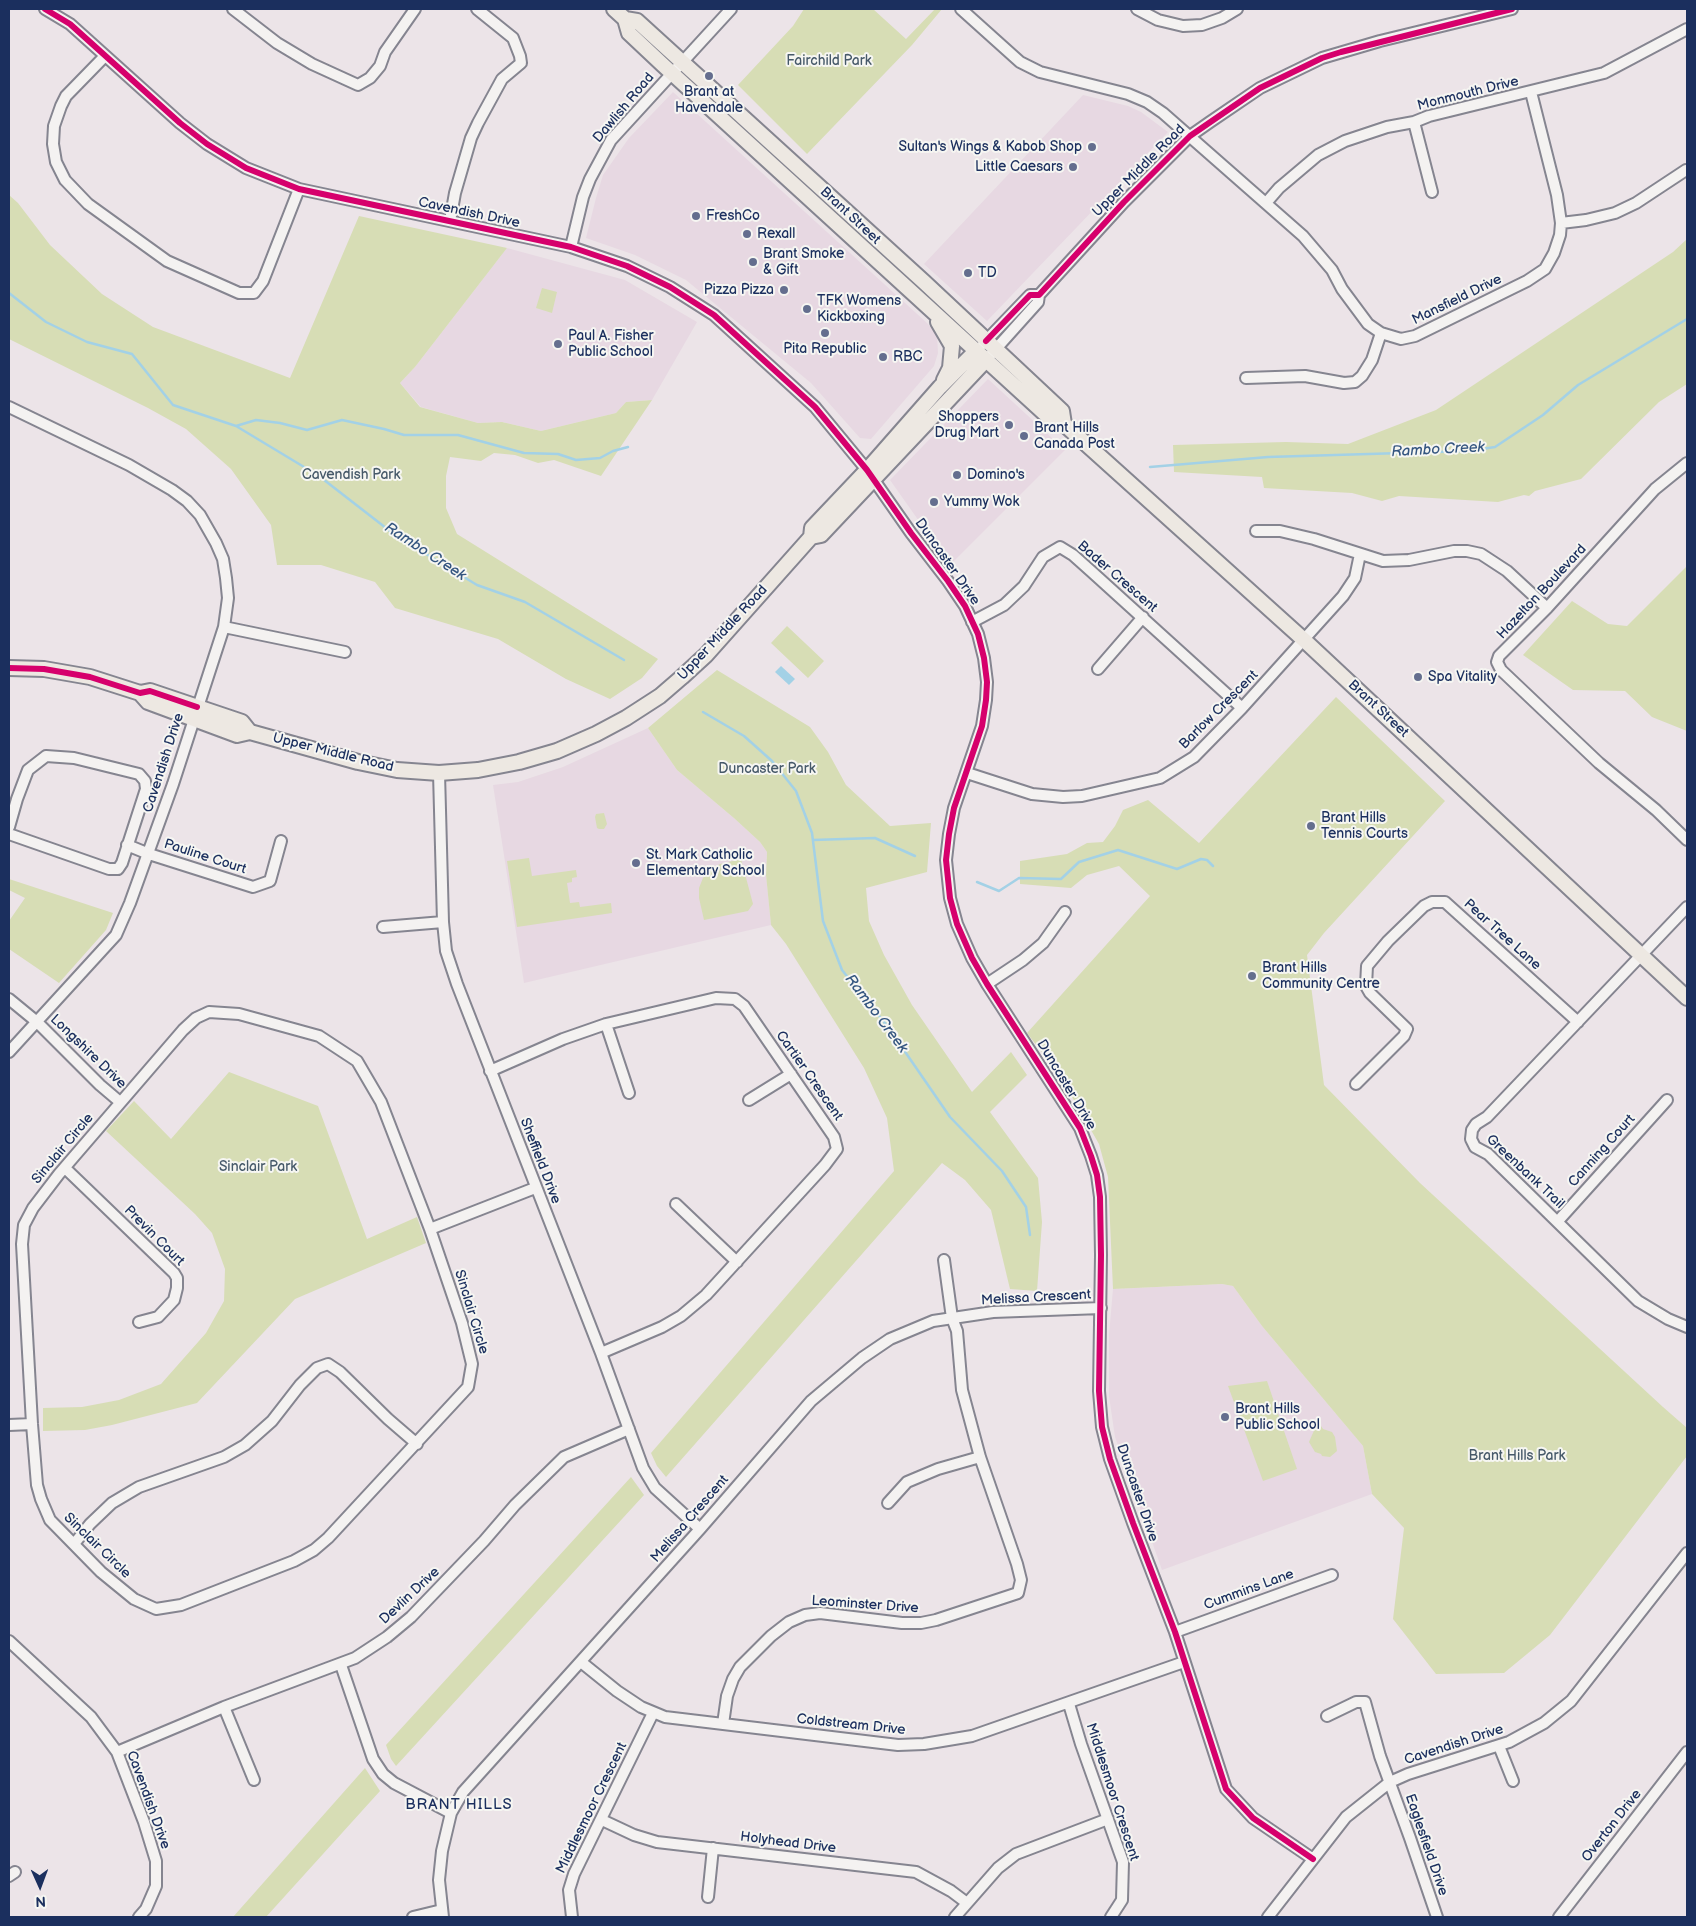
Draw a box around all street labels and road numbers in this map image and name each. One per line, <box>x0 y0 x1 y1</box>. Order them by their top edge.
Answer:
street label: Dawlish Road <box>590 70 658 146</box>
street label: Monmouth Drive <box>1416 73 1520 115</box>
street label: Upper Middle Road <box>1089 121 1189 221</box>
street label: Brant Street <box>816 184 884 248</box>
street label: Cavendish Drive <box>417 194 521 232</box>
street label: Mansfield Drive <box>1409 271 1505 329</box>
street label: Duncaster Drive <box>911 515 983 609</box>
street label: Bader Crescent <box>1074 538 1160 616</box>
street label: Hazelton Boulevard <box>1494 541 1590 643</box>
street label: Upper Middle Road <box>675 582 771 684</box>
street label: Barlow Crescent <box>1176 667 1262 753</box>
street label: Brant Street <box>1344 677 1412 741</box>
street label: Cavendish Drive <box>140 711 188 815</box>
street label: Upper Middle Road <box>271 730 395 776</box>
street label: Pauline Court <box>162 836 248 878</box>
street label: Pear Tree Lane <box>1460 896 1544 974</box>
street label: Longshire Drive <box>46 1011 130 1093</box>
street label: Cartier Crescent <box>772 1028 846 1124</box>
street label: Duncaster Drive <box>1032 1037 1100 1133</box>
street label: Sinclair Circle <box>29 1110 97 1188</box>
street label: Canning Court <box>1565 1111 1639 1191</box>
street label: Sheffield Drive <box>516 1116 564 1206</box>
street label: Greenbank Trail <box>1482 1131 1568 1213</box>
street label: Previn Court <box>120 1202 188 1270</box>
street label: Sinclair Circle <box>450 1268 492 1356</box>
street label: Melissa Crescent <box>981 1287 1091 1309</box>
street label: Duncaster Drive <box>1112 1442 1162 1544</box>
street label: Melissa Crescent <box>647 1472 733 1566</box>
street label: Sinclair Circle <box>60 1510 134 1582</box>
street label: Devlin Drive <box>376 1564 444 1628</box>
street label: Cummins Lane <box>1202 1566 1296 1614</box>
street label: Leominster Drive <box>811 1593 919 1617</box>
street label: Coldstream Drive <box>796 1711 906 1739</box>
street label: Middlesmoor Crescent <box>1082 1721 1142 1863</box>
street label: Cavendish Drive <box>1402 1721 1506 1769</box>
street label: Middlesmoor Crescent <box>553 1740 631 1876</box>
street label: Cavendish Drive <box>122 1749 174 1851</box>
street label: Overton Drive <box>1579 1786 1645 1866</box>
street label: Eaglesfield Drive <box>1401 1792 1451 1898</box>
street label: Holyhead Drive <box>739 1829 837 1857</box>

